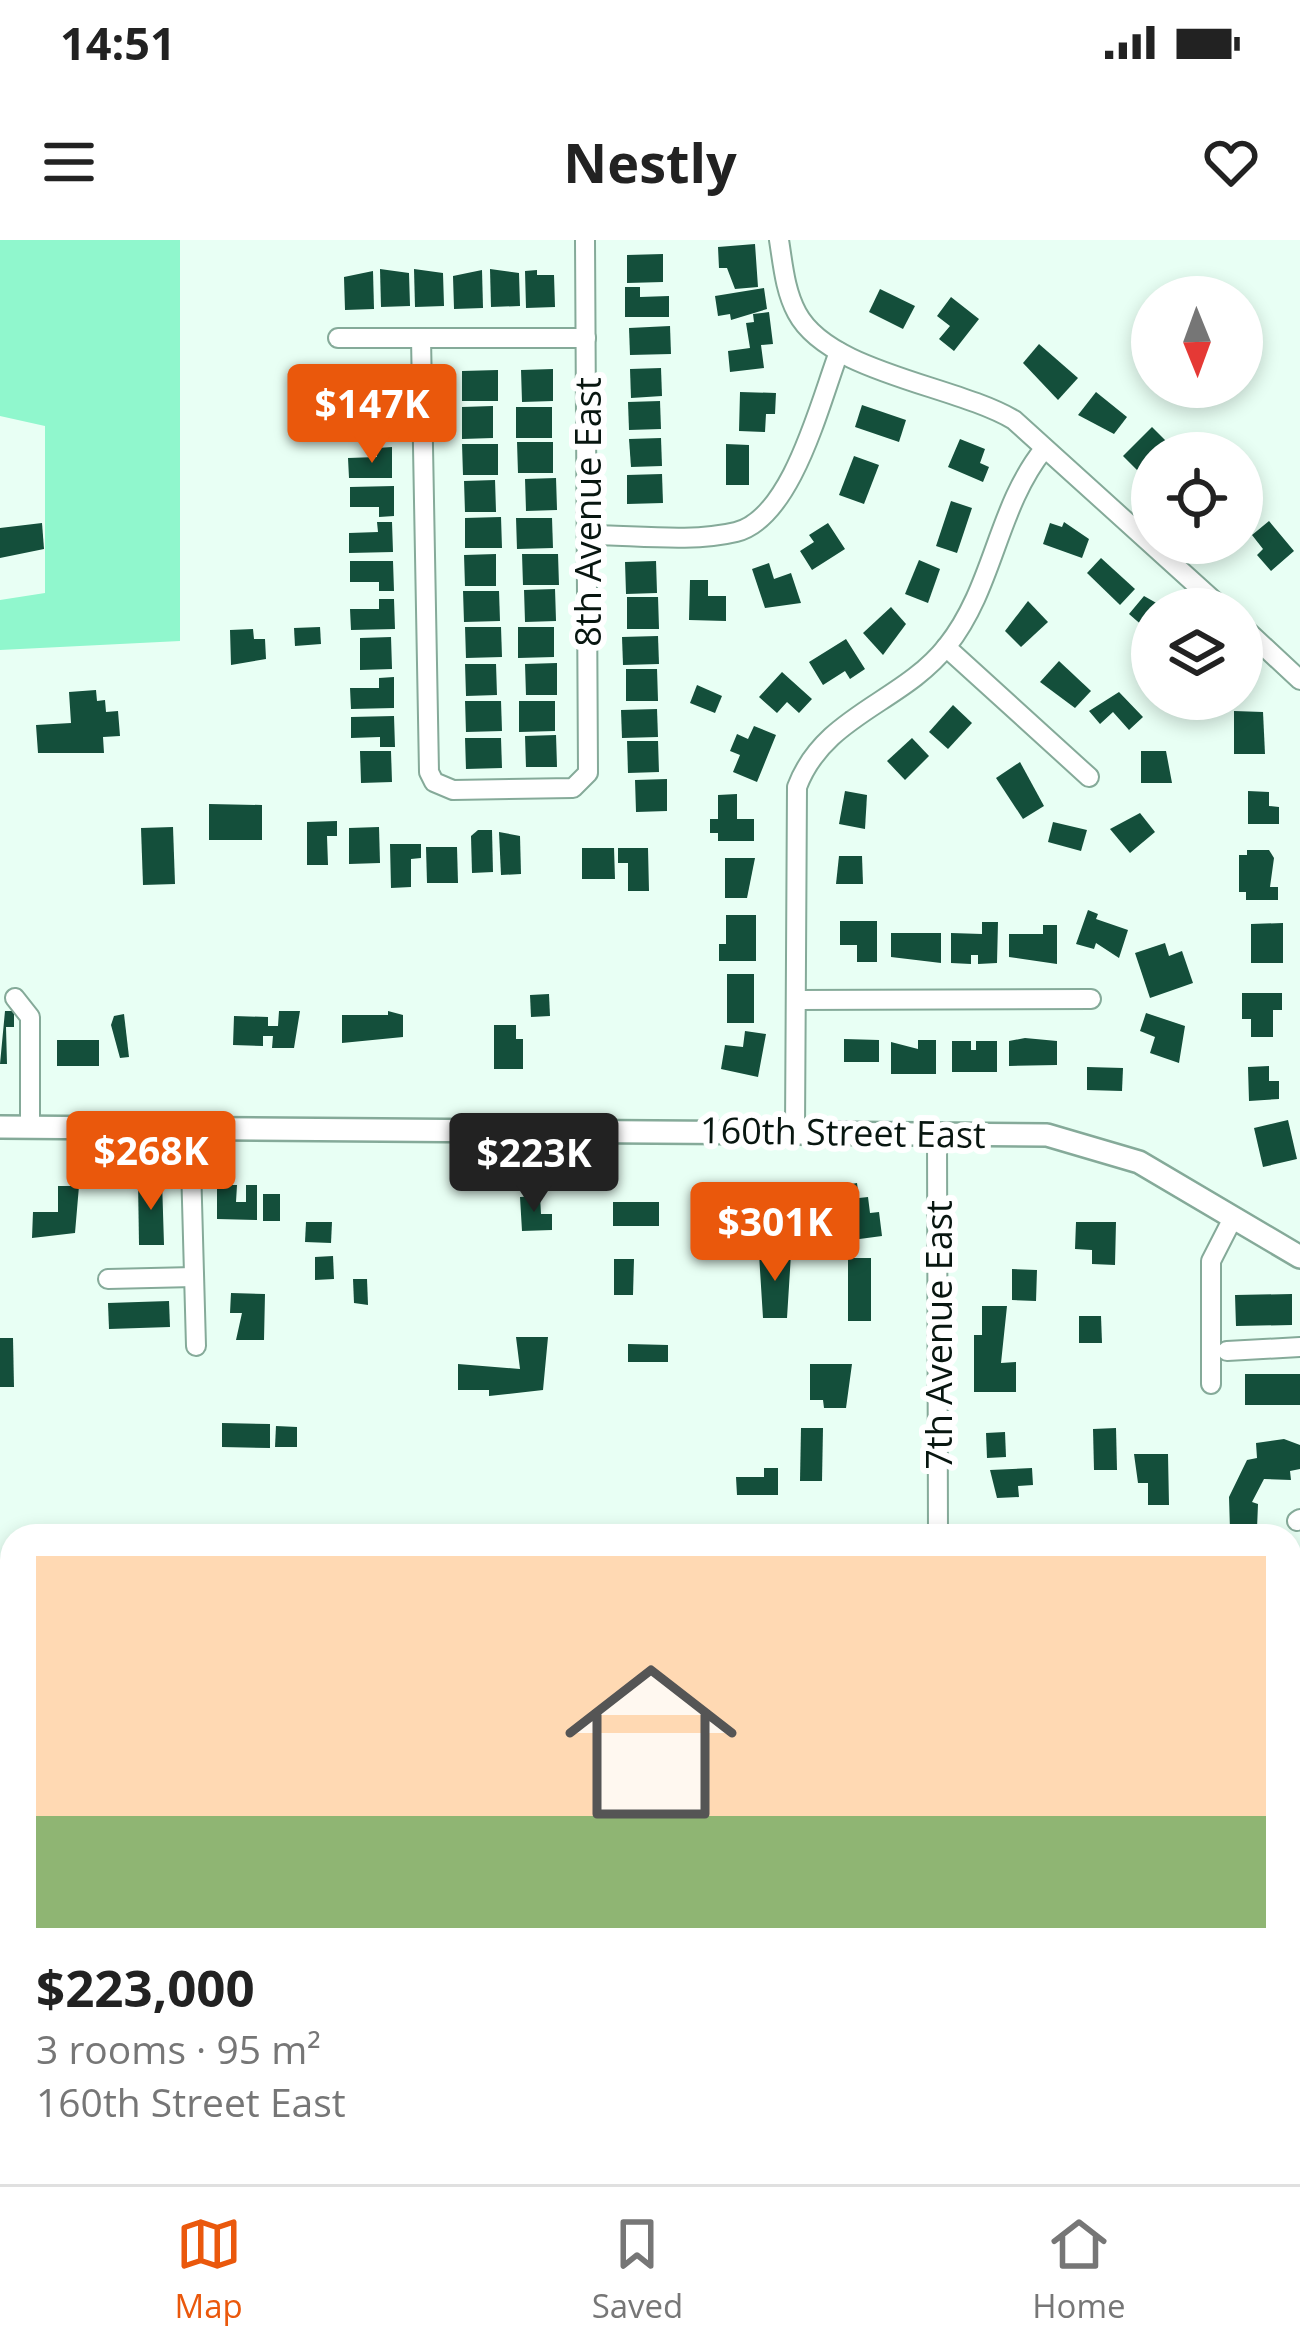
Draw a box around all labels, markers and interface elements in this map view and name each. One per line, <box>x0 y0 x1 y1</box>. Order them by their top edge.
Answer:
text: 14:51 <box>60 12 176 73</box>
text: Nestly <box>563 125 737 199</box>
icon: menu <box>36 129 102 195</box>
icon: heart <box>1198 129 1264 195</box>
north arrow <box>1131 276 1263 408</box>
map controls <box>1131 276 1263 720</box>
pin: $147K <box>288 364 456 466</box>
text: $147K <box>314 376 430 429</box>
street label: 8th Avenue East <box>563 377 612 647</box>
button: locate <box>1131 432 1263 564</box>
button: layers <box>1131 588 1263 720</box>
street label: 160th Street East <box>700 1105 986 1159</box>
pin: $268K <box>67 1111 235 1213</box>
pin: $223K <box>450 1113 618 1215</box>
text: $268K <box>93 1123 209 1176</box>
text: $223K <box>476 1125 592 1178</box>
pin: $301K <box>691 1182 859 1284</box>
text: $301K <box>717 1194 833 1247</box>
street label: 7th Avenue East <box>914 1200 963 1470</box>
icon: home <box>543 1634 759 1850</box>
text: $223,000 <box>36 1952 255 2022</box>
text: 3 rooms · 95 m² <box>36 2022 321 2075</box>
text: 160th Street East <box>36 2075 346 2128</box>
tab: Map <box>174 2211 243 2328</box>
tab: Saved <box>592 2211 683 2328</box>
tab: Home <box>1032 2211 1126 2328</box>

